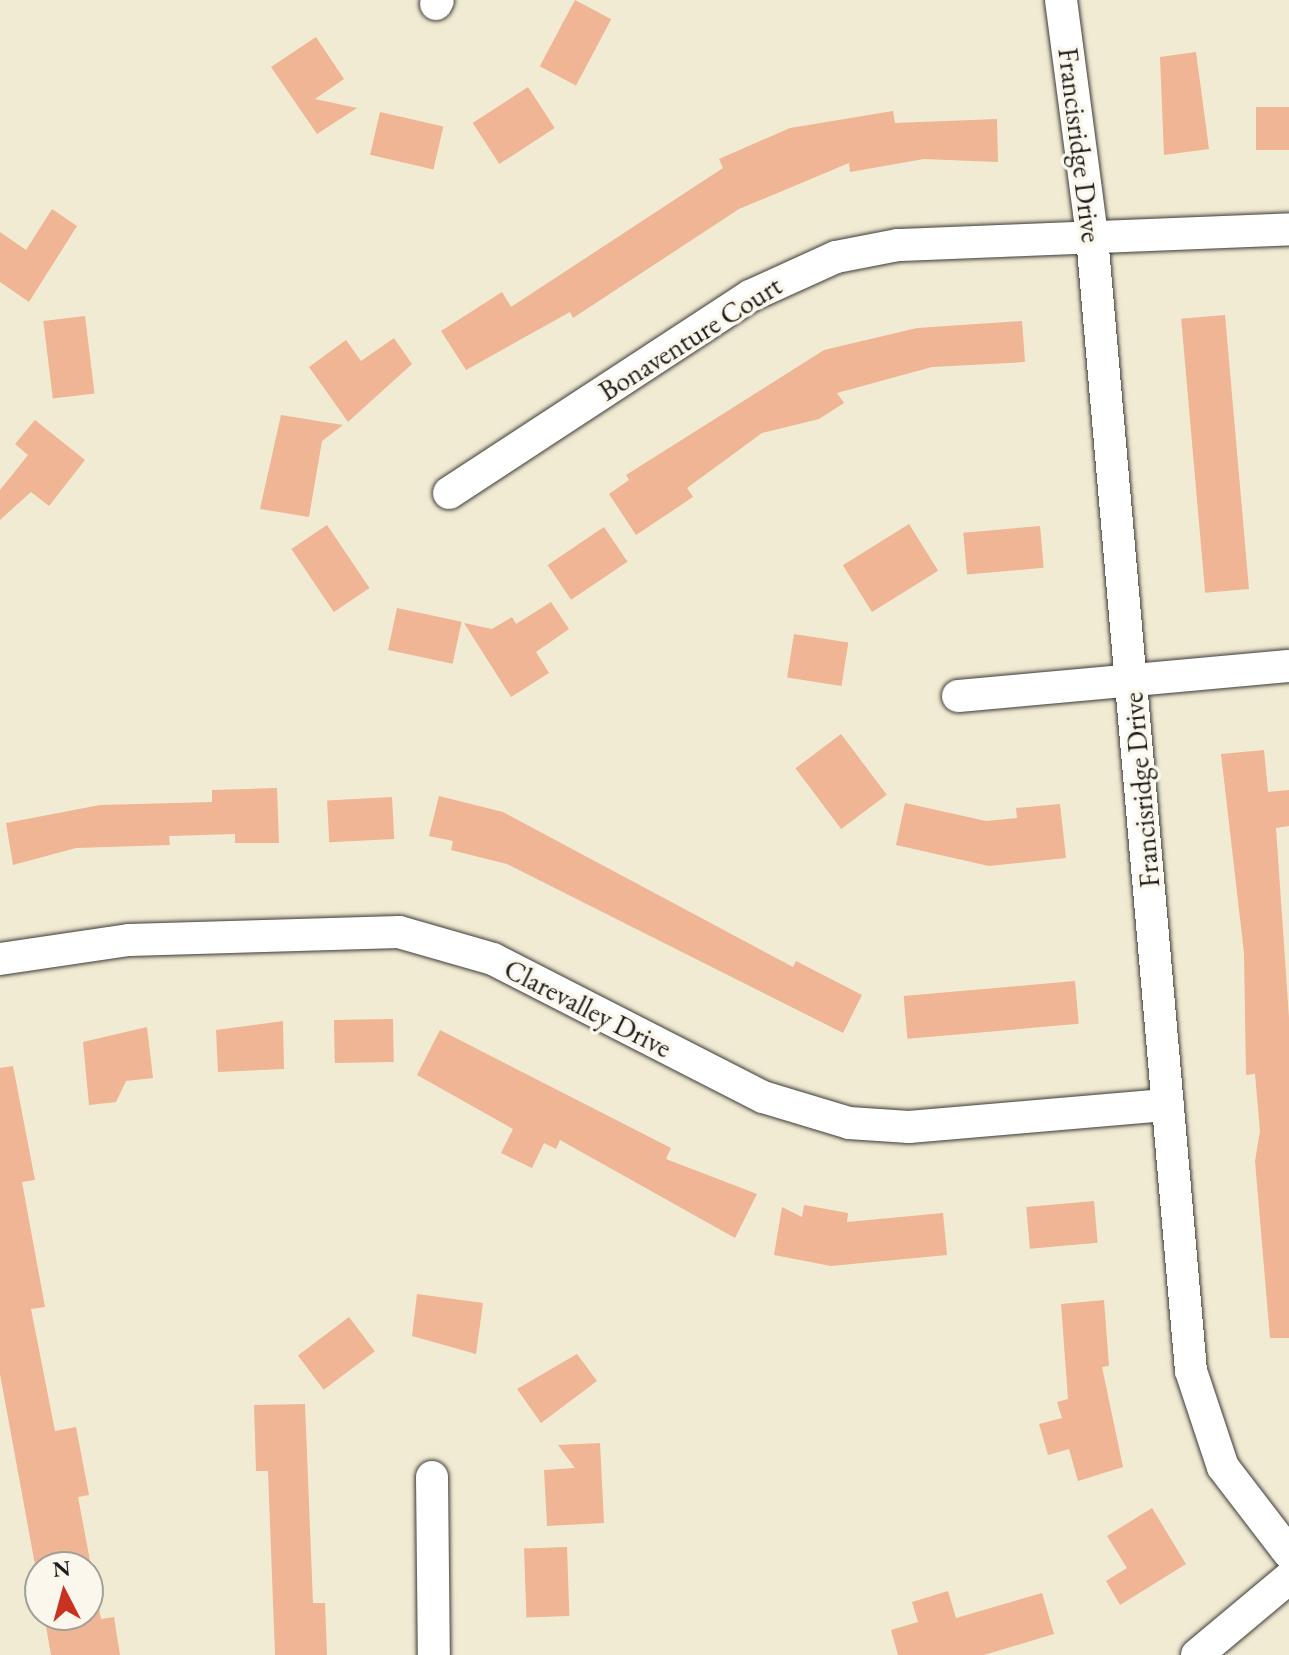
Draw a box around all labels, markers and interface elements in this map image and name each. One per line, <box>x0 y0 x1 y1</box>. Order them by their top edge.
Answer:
street label: Francisridge Drive <box>1051 46 1109 244</box>
street label: Bonaventure Court <box>592 268 788 408</box>
street label: Francisridge Drive <box>1116 691 1166 889</box>
street label: Clarevalley Drive <box>499 951 677 1065</box>
north arrow <box>24 1551 104 1631</box>
text: N <box>51 1553 72 1584</box>

